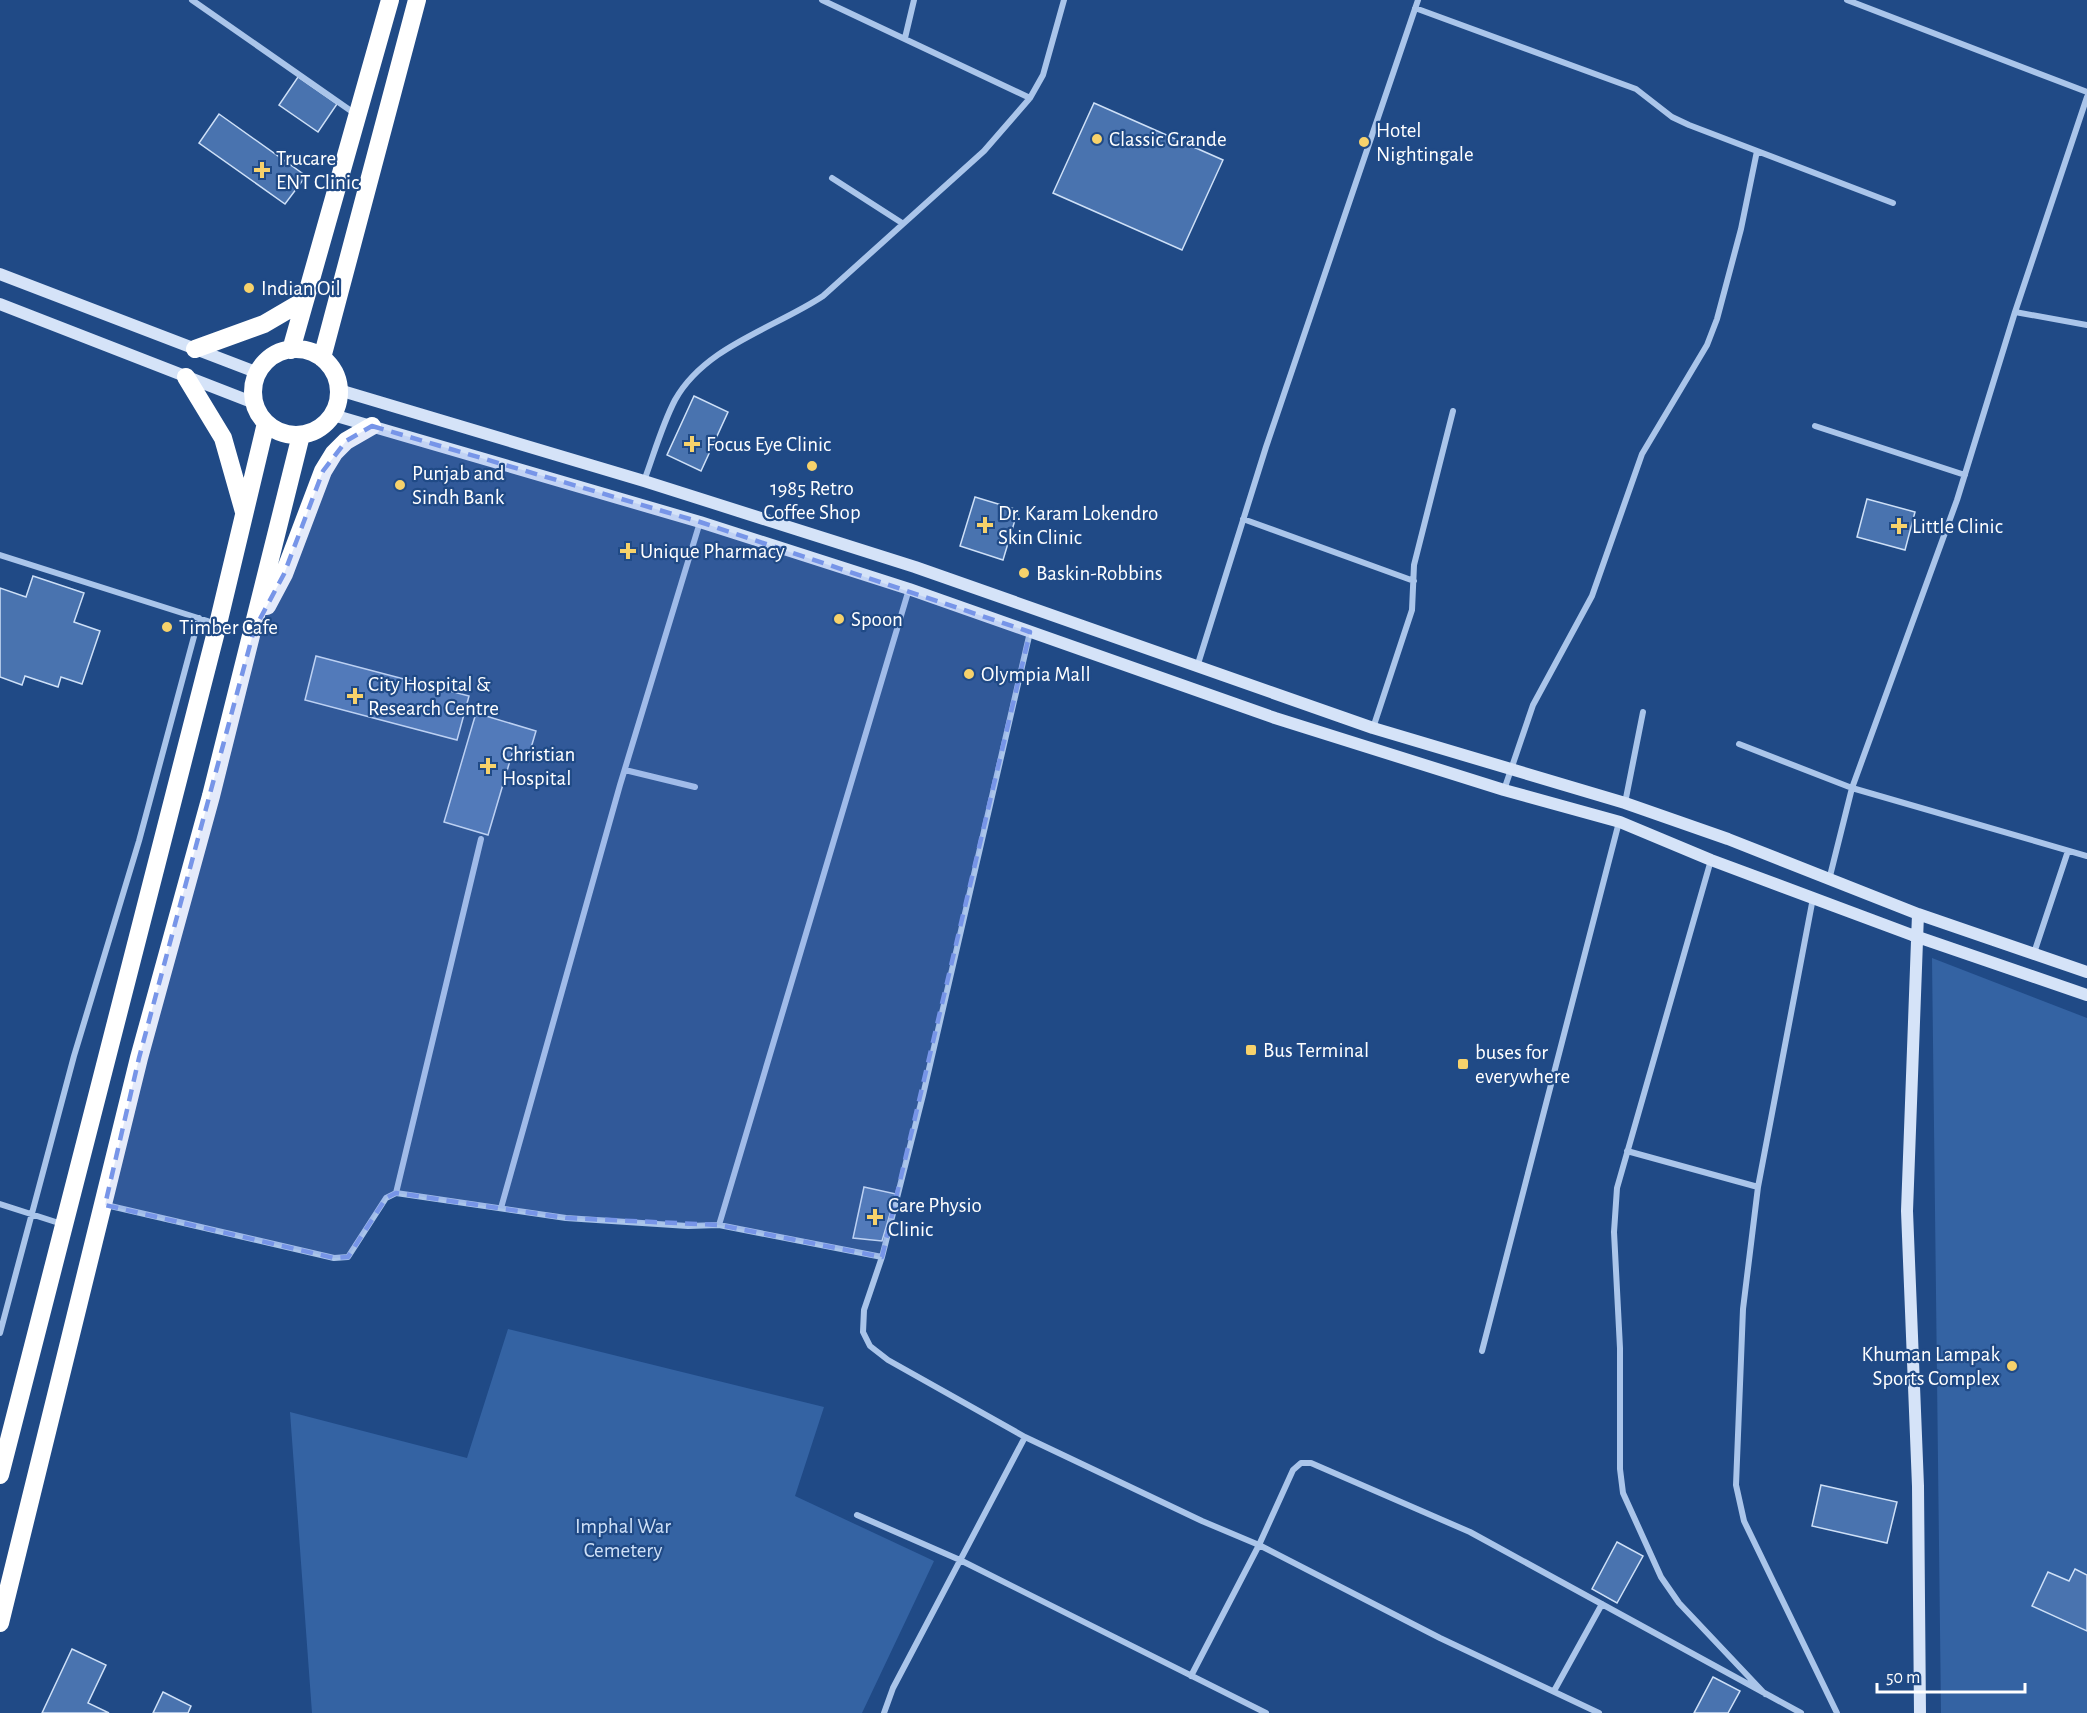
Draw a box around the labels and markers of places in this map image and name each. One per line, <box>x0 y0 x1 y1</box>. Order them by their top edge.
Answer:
place label: Hotel Nightingale <box>1376 120 1474 165</box>
place label: Classic Grande <box>1109 129 1227 150</box>
marker: Classic Grande <box>1090 132 1104 146</box>
marker: Hotel Nightingale <box>1357 135 1371 149</box>
place label: Trucare ENT Clinic <box>276 148 359 193</box>
marker: Trucare ENT Clinic <box>253 161 271 179</box>
place label: Indian Oil <box>261 278 341 299</box>
marker: Indian Oil <box>242 281 256 295</box>
place label: Focus Eye Clinic <box>706 434 831 455</box>
marker: Focus Eye Clinic <box>683 435 701 453</box>
marker: 1985 Retro Coffee Shop <box>805 459 819 473</box>
place label: Punjab and Sindh Bank <box>412 463 505 508</box>
marker: Punjab and Sindh Bank <box>393 478 407 492</box>
place label: 1985 Retro Coffee Shop <box>763 478 861 523</box>
place label: Dr. Karam Lokendro Skin Clinic <box>998 503 1158 548</box>
marker: Dr. Karam Lokendro Skin Clinic <box>976 516 994 534</box>
place label: Little Clinic <box>1912 516 2003 537</box>
marker: Little Clinic <box>1890 517 1908 535</box>
place label: Unique Pharmacy <box>640 541 785 562</box>
marker: Unique Pharmacy <box>621 544 635 558</box>
place label: Baskin-Robbins <box>1036 563 1163 584</box>
marker: Baskin-Robbins <box>1017 566 1031 580</box>
place label: Spoon <box>851 609 903 630</box>
marker: Spoon <box>832 612 846 626</box>
place label: Timber Cafe <box>179 617 278 638</box>
marker: Timber Cafe <box>160 620 174 634</box>
place label: Olympia Mall <box>981 664 1091 685</box>
marker: Olympia Mall <box>962 667 976 681</box>
place label: City Hospital & Research Centre <box>368 674 499 719</box>
marker: City Hospital & Research Centre <box>346 687 364 705</box>
place label: Christian Hospital <box>502 744 575 789</box>
marker: Christian Hospital <box>479 757 497 775</box>
place label: Bus Terminal <box>1263 1040 1369 1061</box>
place label: buses for everywhere <box>1475 1042 1570 1087</box>
marker: Bus Terminal <box>1244 1043 1258 1057</box>
marker: buses for everywhere <box>1456 1057 1470 1071</box>
place label: Care Physio Clinic <box>888 1195 982 1240</box>
marker: Care Physio Clinic <box>866 1208 884 1226</box>
place label: Khuman Lampak Sports Complex <box>1862 1344 2000 1389</box>
marker: Khuman Lampak Sports Complex <box>2005 1359 2019 1373</box>

